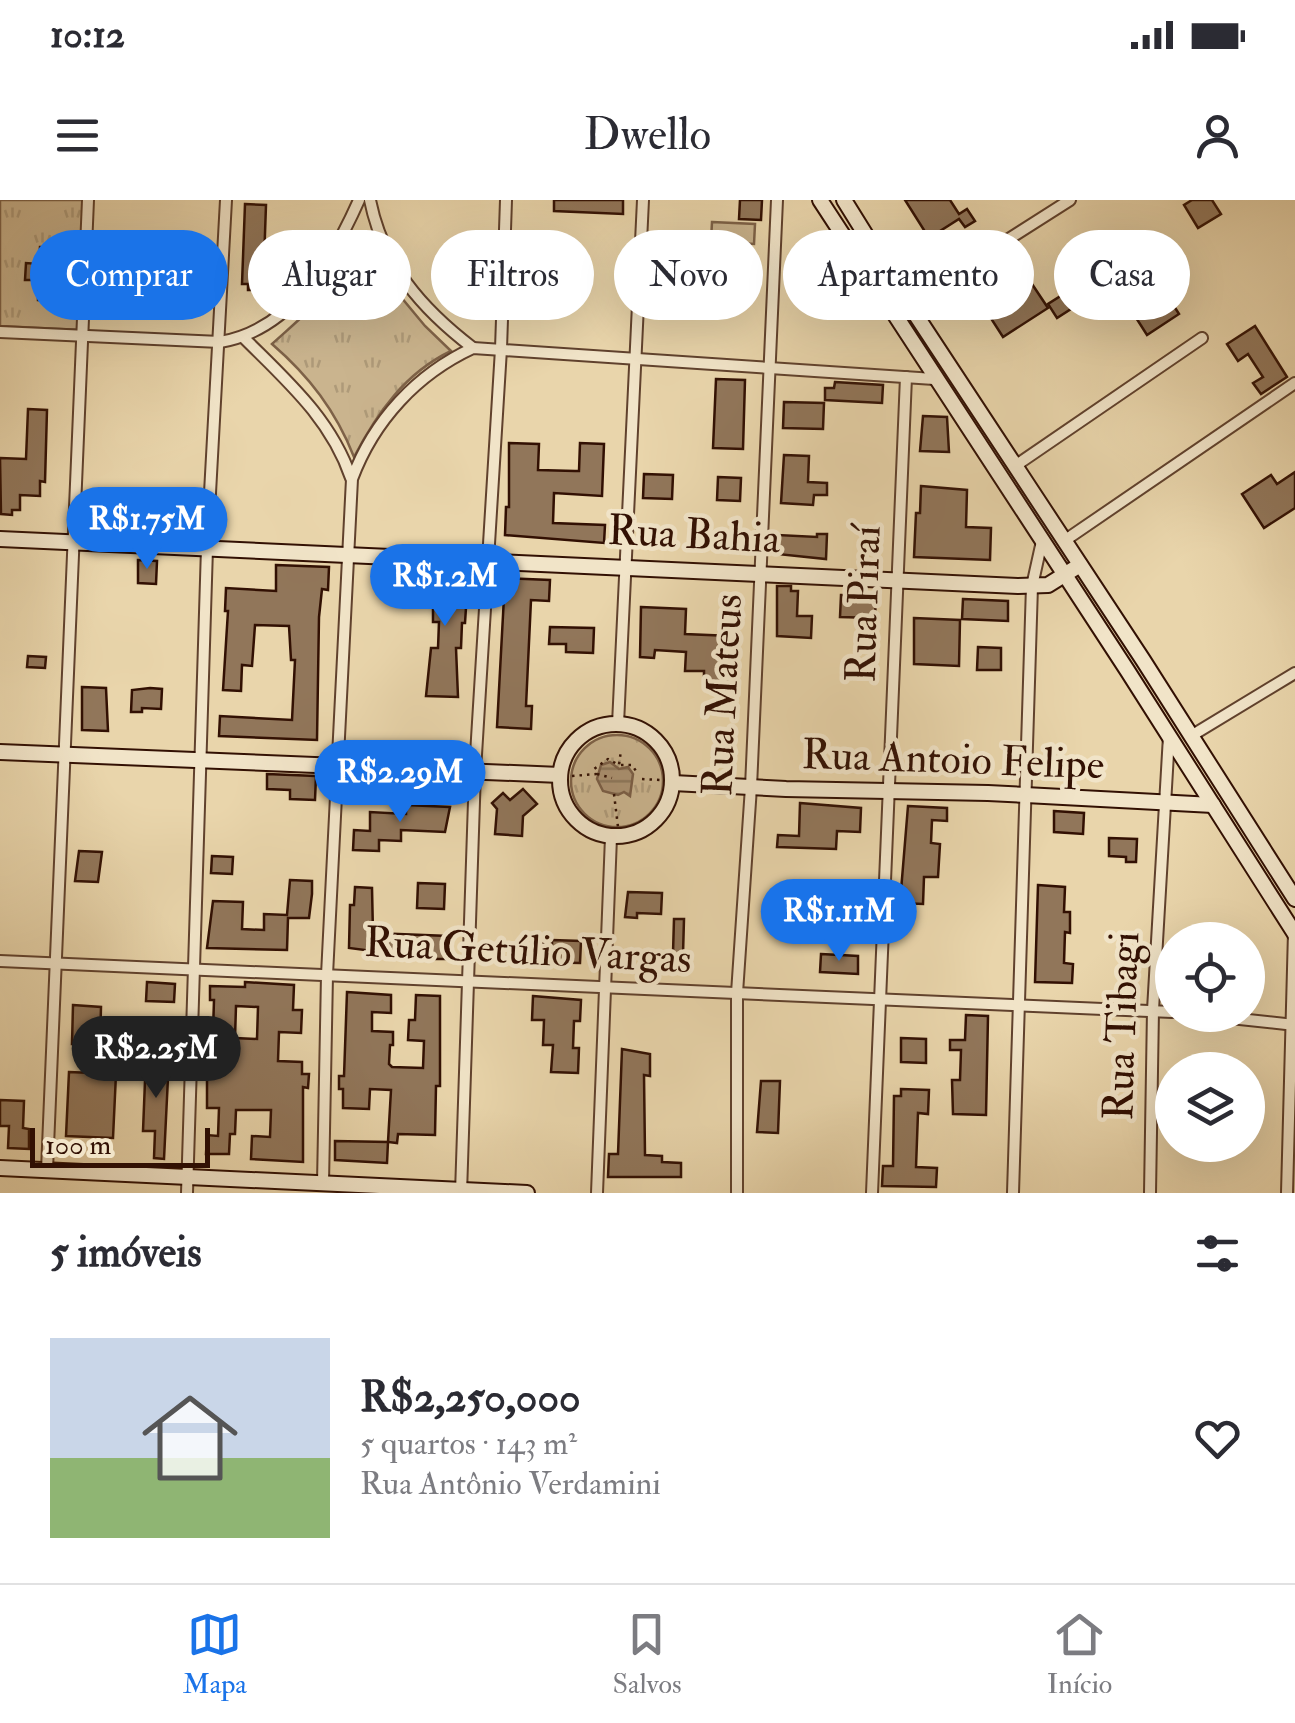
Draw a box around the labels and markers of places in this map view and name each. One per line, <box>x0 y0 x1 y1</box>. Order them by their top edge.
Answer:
pin: R$1.75M <box>55 487 239 572</box>
pin: R$1.2M <box>364 544 526 629</box>
pin: R$2.29M <box>308 740 492 825</box>
pin: R$1.11M <box>747 879 931 964</box>
pin: R$2.25M <box>64 1016 248 1101</box>

